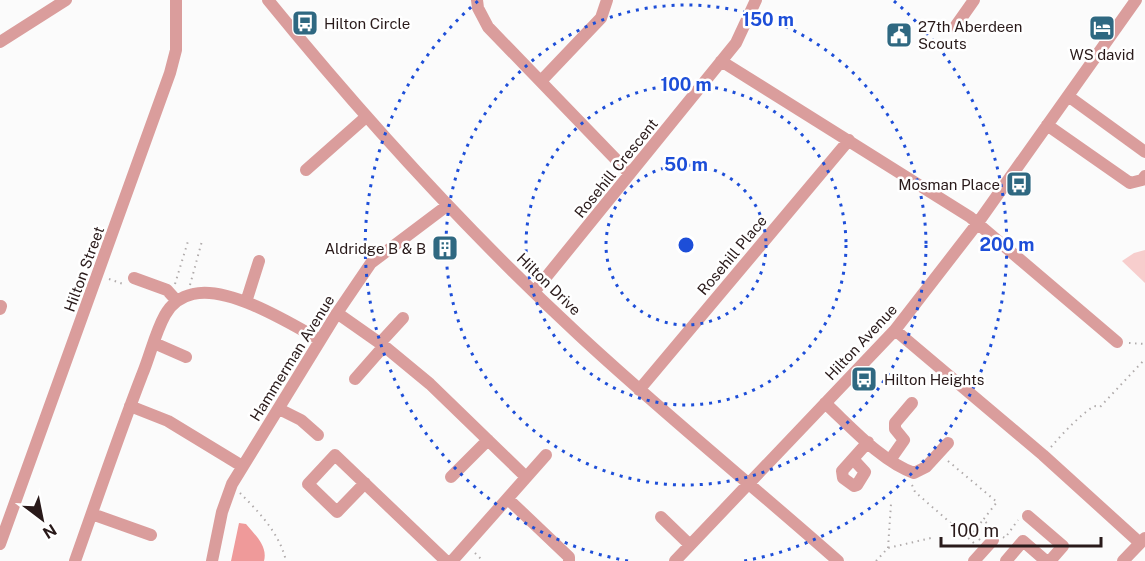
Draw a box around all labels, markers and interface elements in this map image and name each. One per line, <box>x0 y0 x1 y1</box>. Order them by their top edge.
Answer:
bus stop icon: Hilton Circle <box>290 8 320 38</box>
text: 150 m <box>742 9 794 30</box>
hotel icon: WS david <box>1087 13 1117 43</box>
place label: Hilton Circle <box>324 15 410 32</box>
place label: 27th Aberdeen Scouts <box>918 18 1023 52</box>
public building icon: 27th Aberdeen Scouts <box>884 20 914 50</box>
place label: WS david <box>1070 46 1134 63</box>
text: 100 m <box>660 74 712 95</box>
street label: Rosehill Crescent <box>571 115 661 221</box>
text: 50 m <box>664 154 708 175</box>
bus stop icon: Mosman Place <box>1004 169 1034 199</box>
place label: Mosman Place <box>898 176 1000 193</box>
street label: Rosehill Place <box>694 212 770 298</box>
street label: Hilton Street <box>61 224 107 314</box>
building icon: Aldridge B & B <box>430 233 460 263</box>
text: 200 m <box>980 234 1034 255</box>
centre of rings <box>676 235 696 255</box>
place label: Aldridge B & B <box>324 240 426 257</box>
street label: Hilton Drive <box>514 250 584 318</box>
street label: Hammerman Avenue <box>246 292 338 424</box>
street label: Hilton Avenue <box>822 301 900 383</box>
bus stop icon: Hilton Heights <box>849 364 879 394</box>
place label: Hilton Heights <box>884 371 984 388</box>
north arrow <box>12 489 72 549</box>
scale bar <box>941 510 1102 548</box>
text: N <box>39 520 60 543</box>
text: 100 m <box>950 520 999 541</box>

